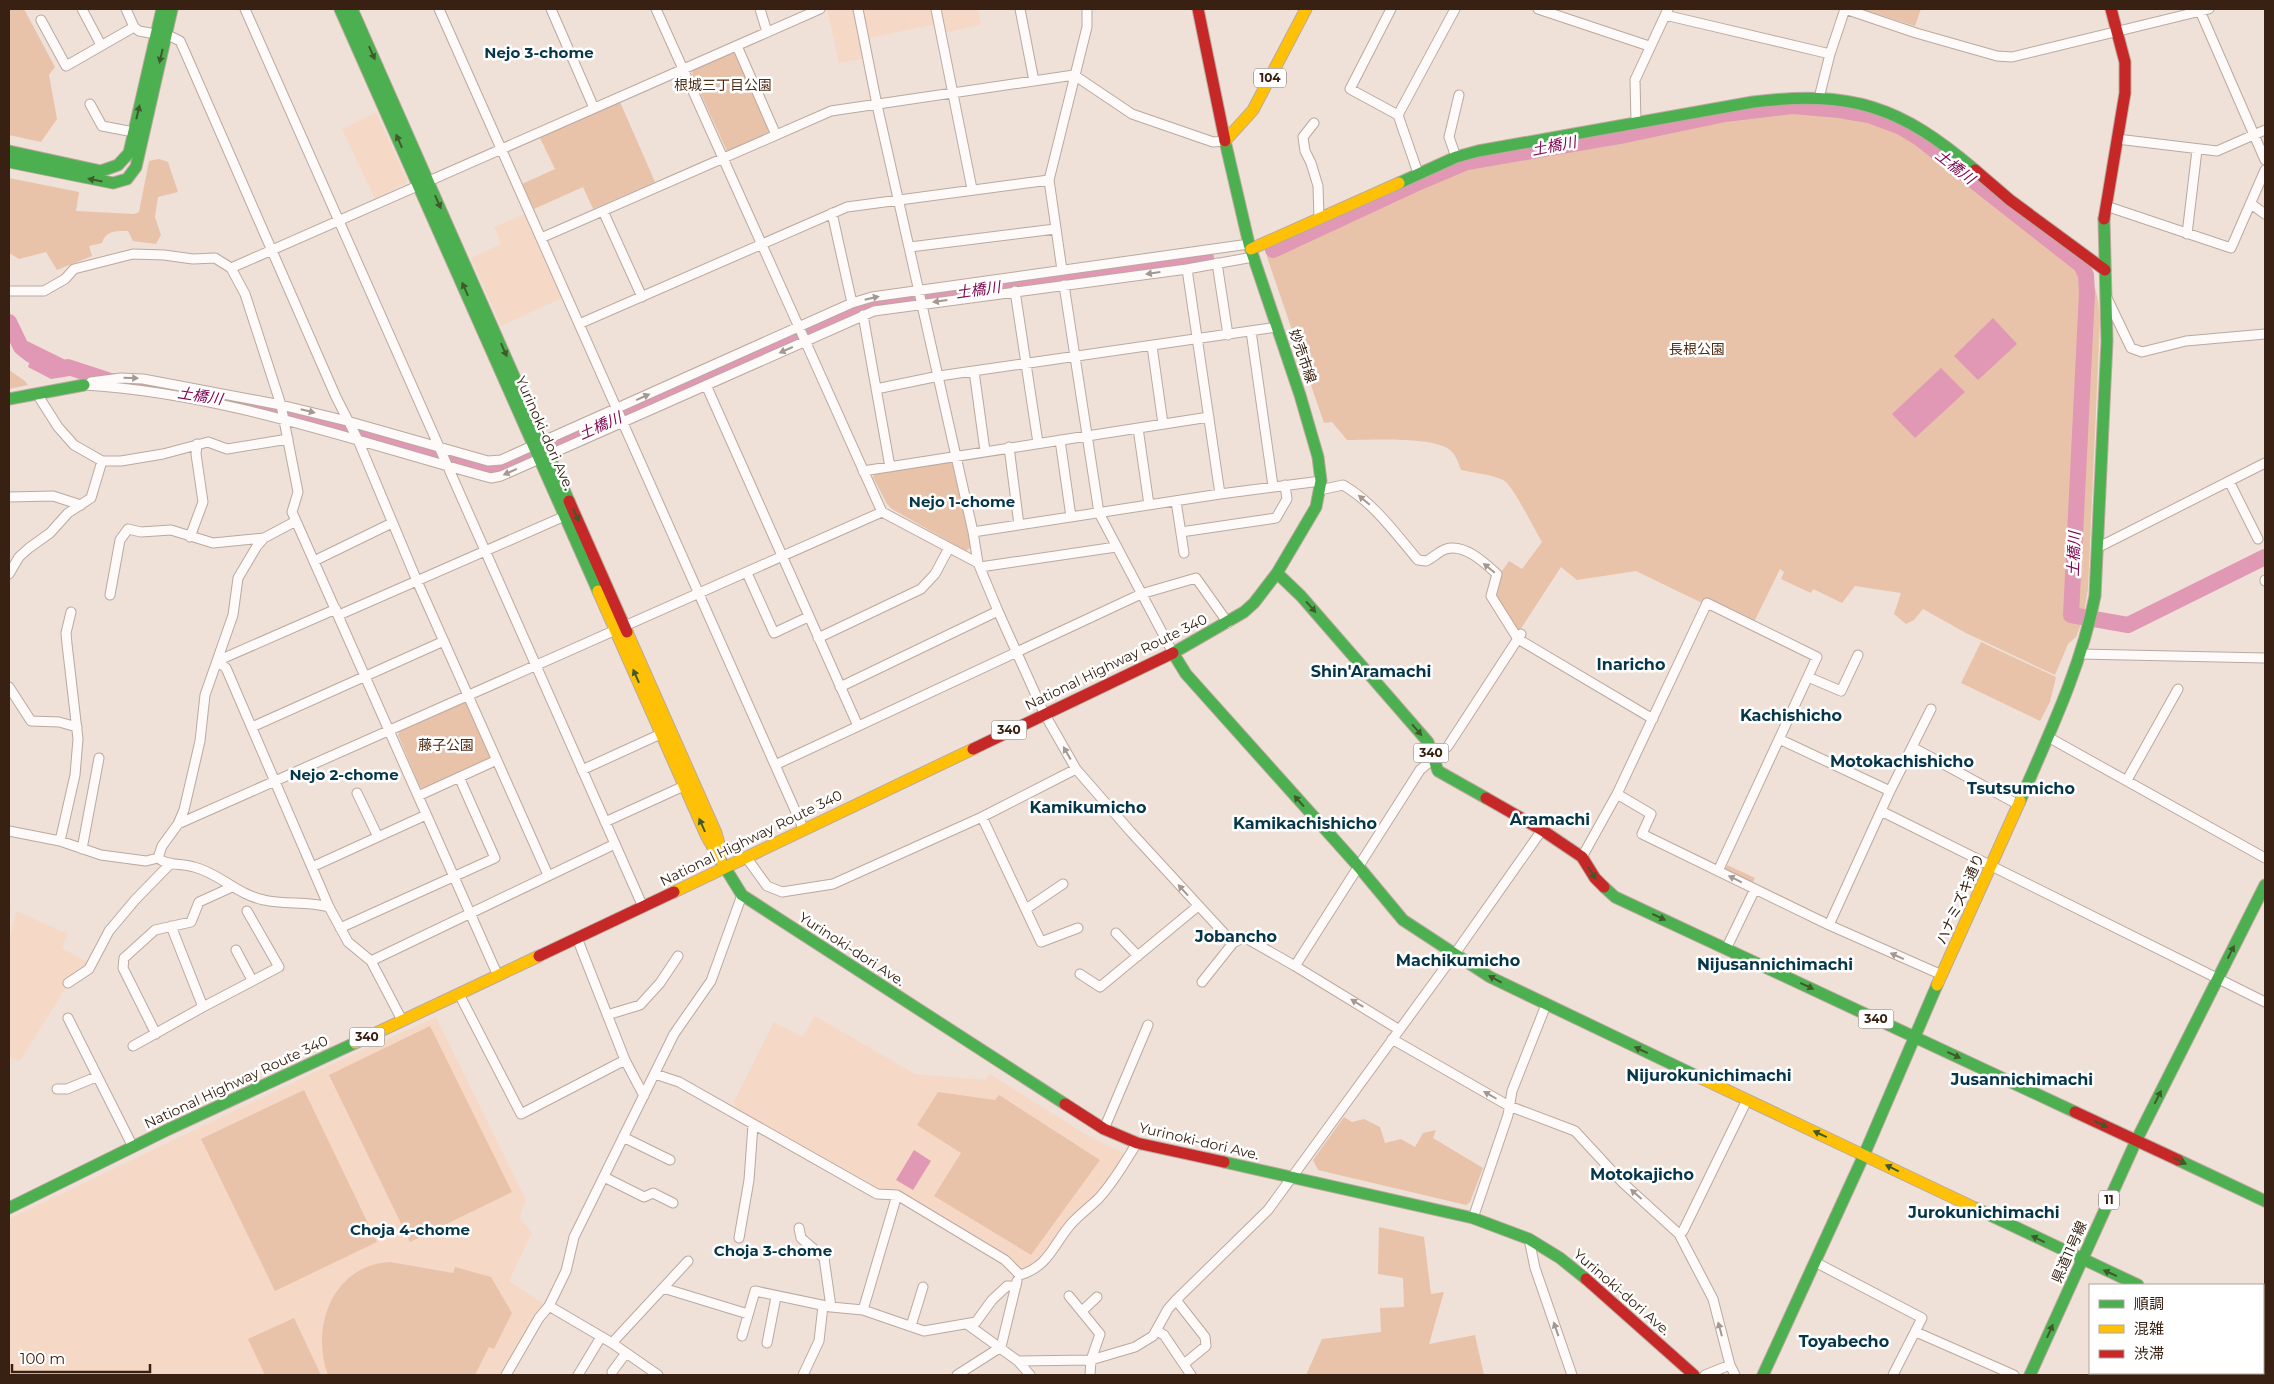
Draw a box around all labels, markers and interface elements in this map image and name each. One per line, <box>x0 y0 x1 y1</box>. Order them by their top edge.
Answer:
district label: Nejo 3-chome <box>484 43 594 62</box>
one-way arrow <box>368 46 376 60</box>
one-way arrow <box>157 49 165 64</box>
road number: 104 <box>1254 68 1286 88</box>
park label: 根城三丁目公園 <box>674 76 772 94</box>
one-way arrow <box>134 105 142 120</box>
water label: 土橋川 <box>1530 132 1580 159</box>
one-way arrow <box>394 134 402 148</box>
water label: 土橋川 <box>1932 145 1980 189</box>
one-way arrow <box>88 176 103 184</box>
one-way arrow <box>434 195 442 209</box>
one-way arrow <box>1145 269 1161 277</box>
water label: 土橋川 <box>954 277 1004 302</box>
one-way arrow <box>460 282 468 296</box>
one-way arrow <box>864 294 879 302</box>
one-way arrow <box>932 297 948 305</box>
street label: 妙売市線 <box>1285 327 1321 385</box>
park label: 長根公園 <box>1669 340 1725 358</box>
one-way arrow <box>500 343 508 357</box>
one-way arrow <box>779 346 793 354</box>
street label: Yurinoki-dori Ave. <box>512 373 578 493</box>
one-way arrow <box>124 375 140 383</box>
water label: 土橋川 <box>176 383 226 409</box>
one-way arrow <box>636 393 650 401</box>
one-way arrow <box>301 407 316 415</box>
water label: 土橋川 <box>575 407 626 443</box>
one-way arrow <box>503 469 517 477</box>
district label: Nejo 1-chome <box>909 492 1015 511</box>
one-way arrow <box>1357 494 1370 505</box>
one-way arrow <box>573 508 581 522</box>
water label: 土橋川 <box>2063 529 2084 577</box>
one-way arrow <box>1483 562 1496 573</box>
one-way arrow <box>1305 601 1317 613</box>
street label: National Highway Route 340 <box>1022 610 1210 714</box>
district label: Inaricho <box>1597 655 1665 674</box>
district label: Shin'Aramachi <box>1311 662 1431 681</box>
one-way arrow <box>631 669 639 683</box>
district label: Kachishicho <box>1740 706 1842 725</box>
road number: 340 <box>992 720 1026 740</box>
one-way arrow <box>1412 724 1423 737</box>
park label: 藤子公園 <box>418 736 474 754</box>
road number: 340 <box>1414 744 1448 762</box>
one-way arrow <box>1063 747 1072 760</box>
district label: Motokachishicho <box>1830 752 1974 771</box>
district label: Nejo 2-chome <box>289 765 399 784</box>
district label: Tsutsumicho <box>1967 779 2075 798</box>
street label: National Highway Route 340 <box>657 786 845 890</box>
one-way arrow <box>1293 795 1305 807</box>
district label: Kamikumicho <box>1030 798 1146 817</box>
district label: Aramachi <box>1509 810 1590 829</box>
district label: Kamikachishicho <box>1233 814 1377 833</box>
one-way arrow <box>697 818 705 832</box>
street label: ハナミズキ通り <box>1932 851 1988 947</box>
one-way arrow <box>1587 866 1596 879</box>
one-way arrow <box>1728 875 1742 883</box>
one-way arrow <box>1177 885 1189 897</box>
street label: Yurinoki-dori Ave. <box>796 908 908 990</box>
one-way arrow <box>1652 913 1666 921</box>
district label: Jobancho <box>1194 927 1277 946</box>
one-way arrow <box>2227 945 2235 959</box>
district label: Machikumicho <box>1396 951 1520 970</box>
one-way arrow <box>1890 951 1904 959</box>
district label: Nijusannichimachi <box>1697 955 1853 974</box>
one-way arrow <box>1488 975 1502 983</box>
one-way arrow <box>1799 982 1814 990</box>
one-way arrow <box>1351 998 1364 1007</box>
road number: 340 <box>1858 1010 1894 1028</box>
road number: 340 <box>350 1028 384 1046</box>
street label: National Highway Route 340 <box>141 1031 331 1133</box>
one-way arrow <box>1634 1046 1648 1054</box>
one-way arrow <box>1947 1051 1961 1059</box>
district label: Nijurokunichimachi <box>1626 1066 1792 1085</box>
district label: Jusannichimachi <box>1950 1070 2093 1089</box>
one-way arrow <box>2154 1090 2162 1104</box>
one-way arrow <box>1484 1091 1497 1100</box>
street label: Yurinoki-dori Ave. <box>1137 1118 1261 1164</box>
one-way arrow <box>2094 1120 2108 1128</box>
one-way arrow <box>1813 1130 1827 1138</box>
one-way arrow <box>2173 1157 2187 1165</box>
one-way arrow <box>1885 1164 1899 1172</box>
district label: Motokajicho <box>1590 1165 1694 1184</box>
one-way arrow <box>1631 1188 1643 1200</box>
road number: 11 <box>2099 1190 2119 1210</box>
district label: Jurokunichimachi <box>1907 1203 2060 1222</box>
street label: 県道11号線 <box>2047 1218 2091 1286</box>
district label: Choja 4-chome <box>350 1220 470 1239</box>
one-way arrow <box>2031 1235 2045 1243</box>
district label: Choja 3-chome <box>714 1241 832 1260</box>
street label: Yurinoki-dori Ave. <box>1570 1245 1674 1339</box>
one-way arrow <box>2103 1268 2117 1276</box>
legend <box>2089 1284 2264 1374</box>
text: 順調 <box>2134 1294 2164 1313</box>
text: 混雑 <box>2134 1319 2164 1338</box>
one-way arrow <box>1552 1321 1560 1336</box>
one-way arrow <box>1716 1321 1724 1336</box>
one-way arrow <box>2047 1324 2055 1338</box>
district label: Toyabecho <box>1799 1332 1889 1351</box>
scale bar <box>12 1342 150 1374</box>
text: 渋滞 <box>2134 1344 2164 1363</box>
text: 100 m <box>20 1349 65 1368</box>

